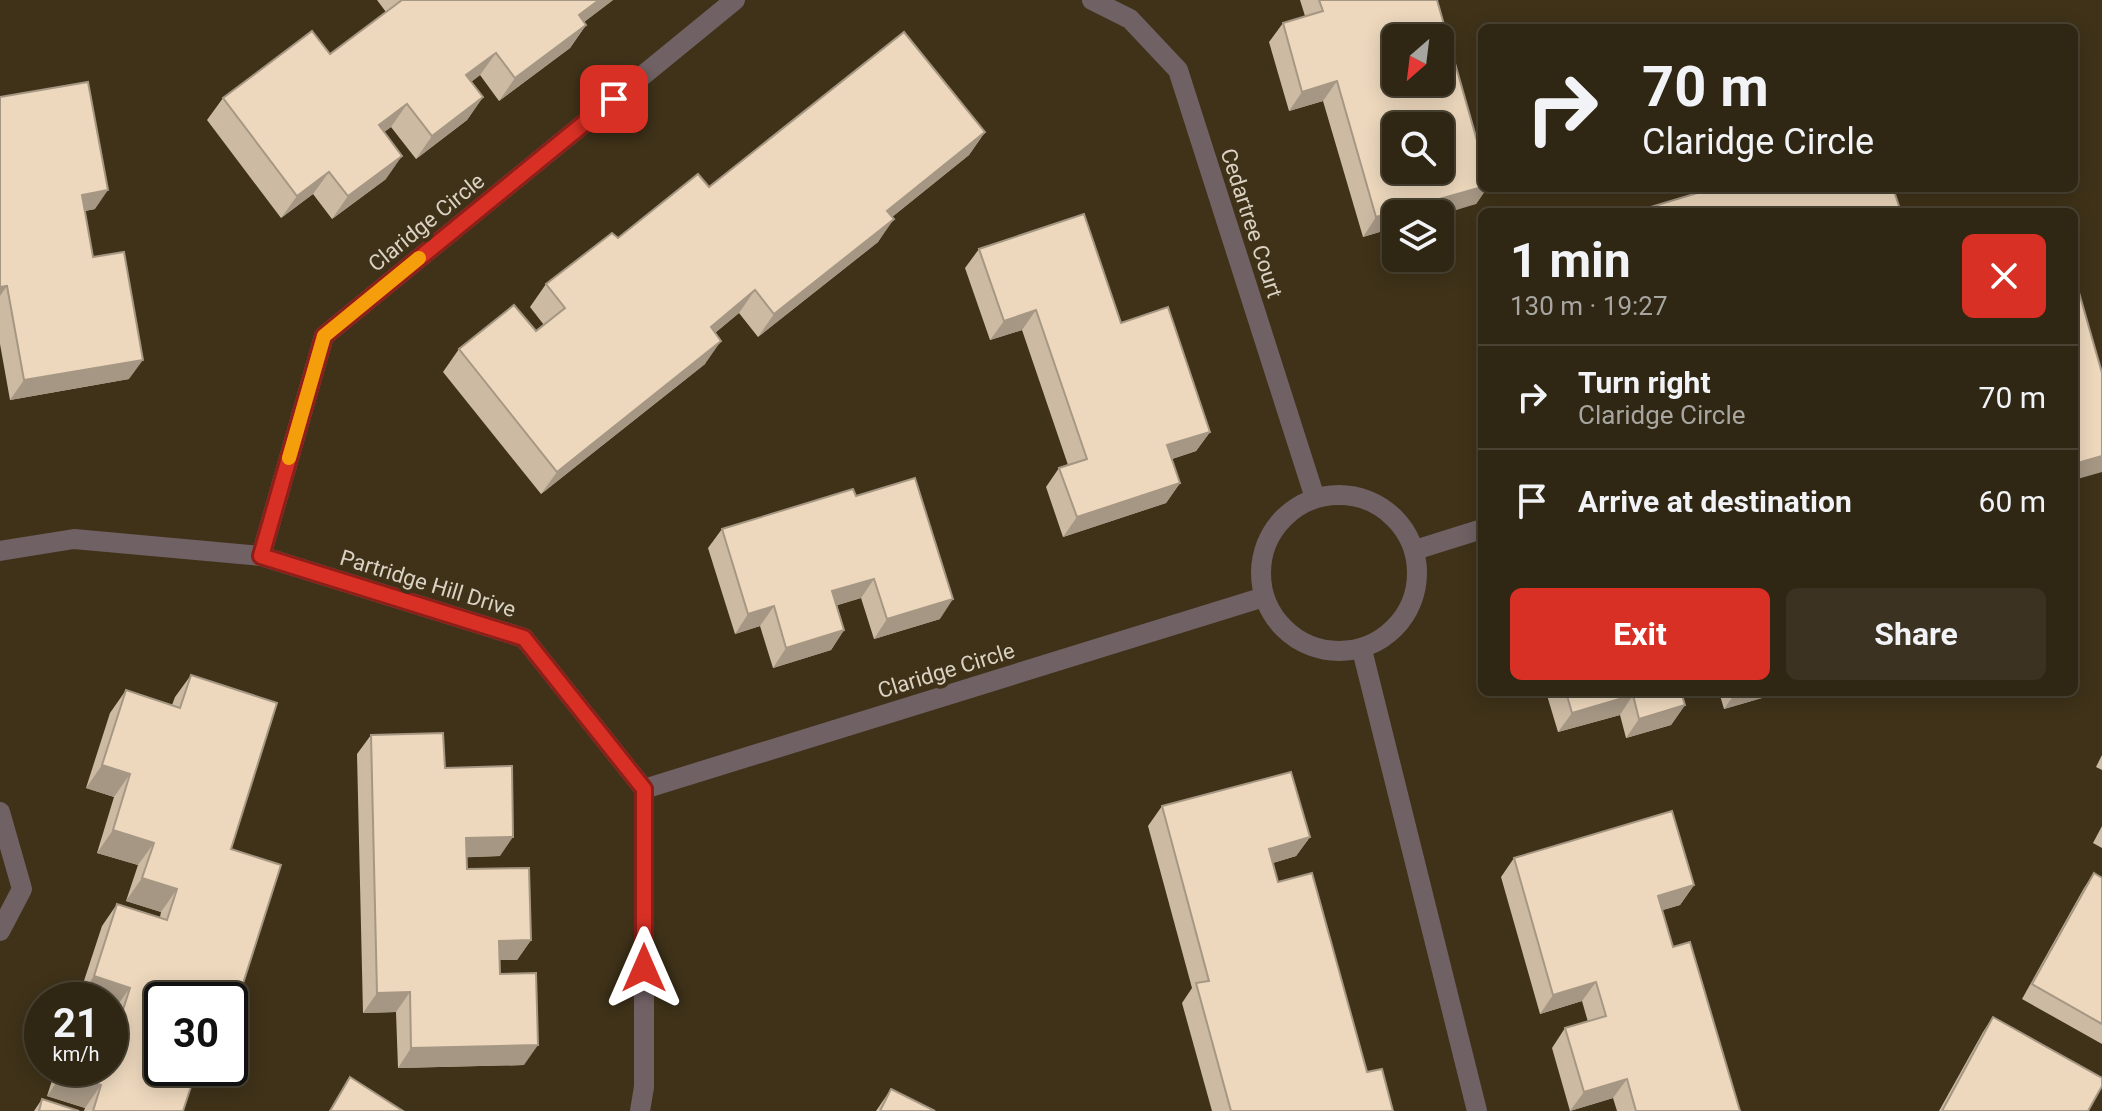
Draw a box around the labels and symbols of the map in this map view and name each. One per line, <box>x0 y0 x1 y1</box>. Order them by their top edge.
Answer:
north arrow <box>1382 24 1454 96</box>
pin <box>580 65 648 133</box>
street label: Cedartree Court <box>1216 145 1287 301</box>
street label: Claridge Circle <box>363 168 489 277</box>
street label: Partridge Hill Drive <box>337 545 519 622</box>
street label: Claridge Circle <box>875 638 1018 703</box>
position arrow <box>602 926 686 1010</box>
speed limit sign: 30 <box>144 982 248 1086</box>

